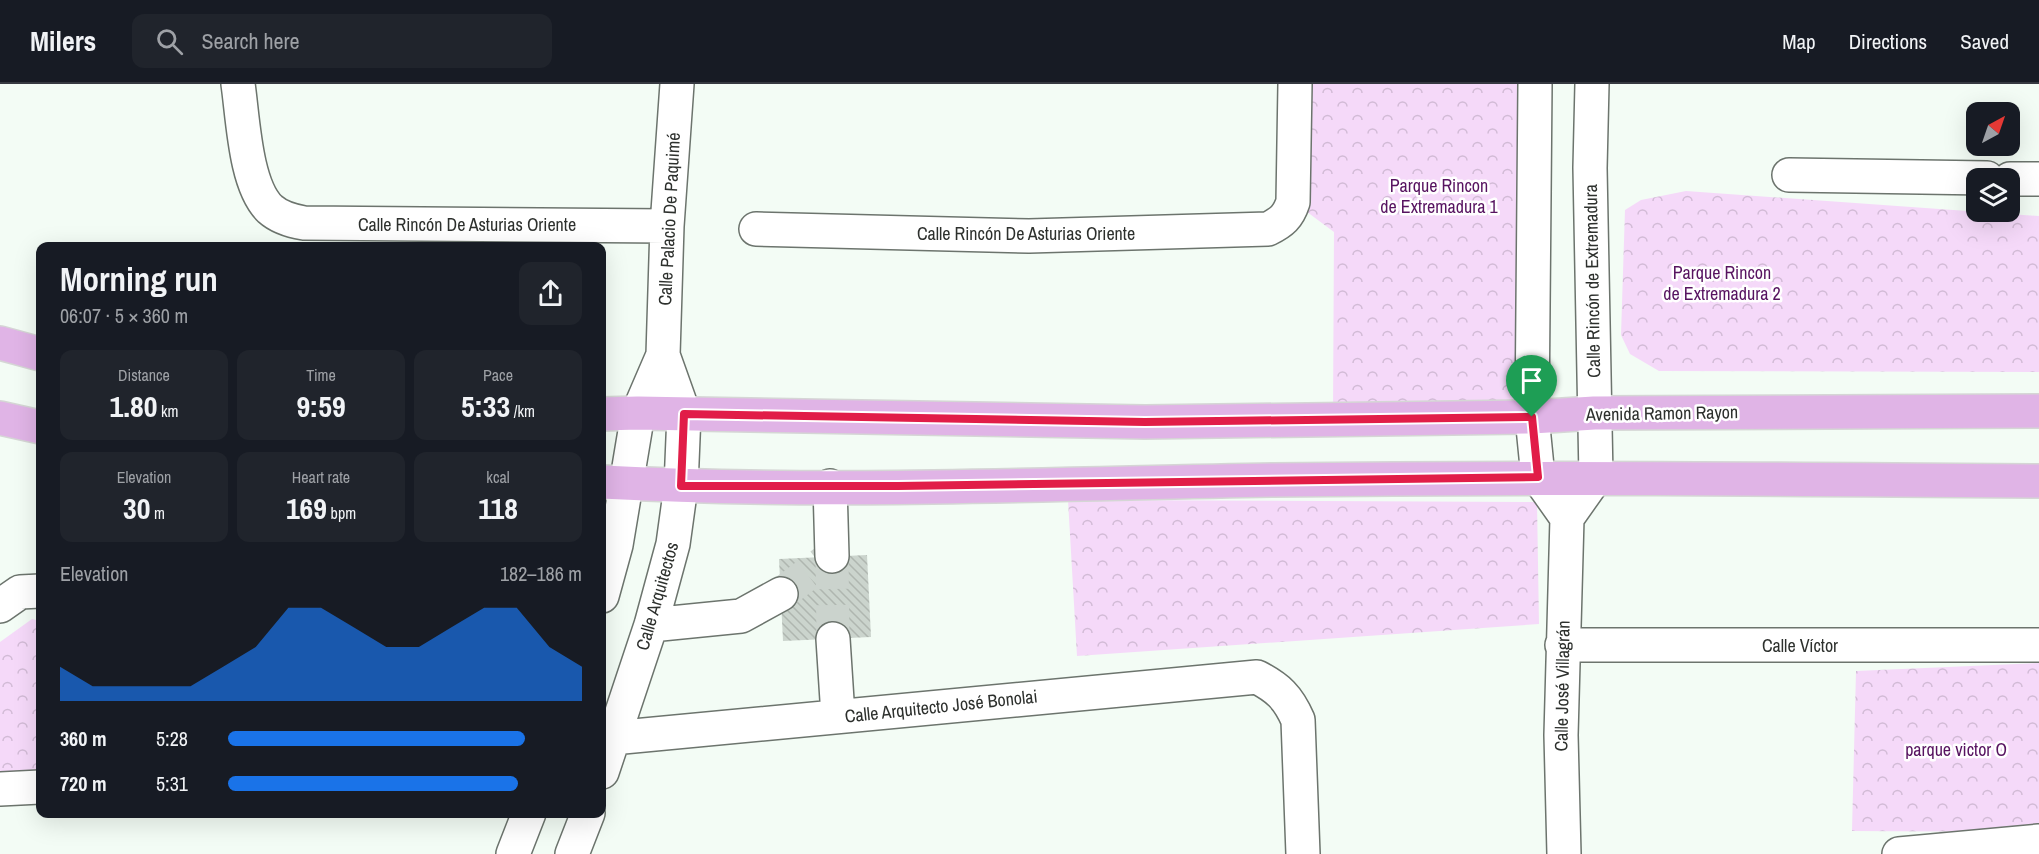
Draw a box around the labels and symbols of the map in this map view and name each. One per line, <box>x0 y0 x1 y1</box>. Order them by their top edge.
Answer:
north arrow <box>1966 102 2020 156</box>
street label: Calle Palacio De Paquimé <box>652 132 686 306</box>
park label: Parque Rincon de Extremadura 1 <box>1380 173 1498 219</box>
street label: Calle Rincón de Extremadura <box>1578 184 1606 378</box>
street label: Calle Rincón De Asturias Oriente <box>358 212 576 237</box>
street label: Calle Rincón De Asturias Oriente <box>917 221 1135 246</box>
park label: Parque Rincon de Extremadura 2 <box>1663 260 1781 306</box>
pin <box>1506 355 1557 417</box>
street label: Avenida Ramon Rayon <box>1585 399 1738 427</box>
street label: Calle Arquitectos <box>630 539 684 653</box>
street label: Calle José Villagrán <box>1548 620 1576 752</box>
street label: Calle Víctor <box>1762 633 1838 658</box>
street label: Calle Arquitecto José Bonolai <box>843 683 1039 729</box>
park label: parque victor O <box>1905 737 2007 762</box>

